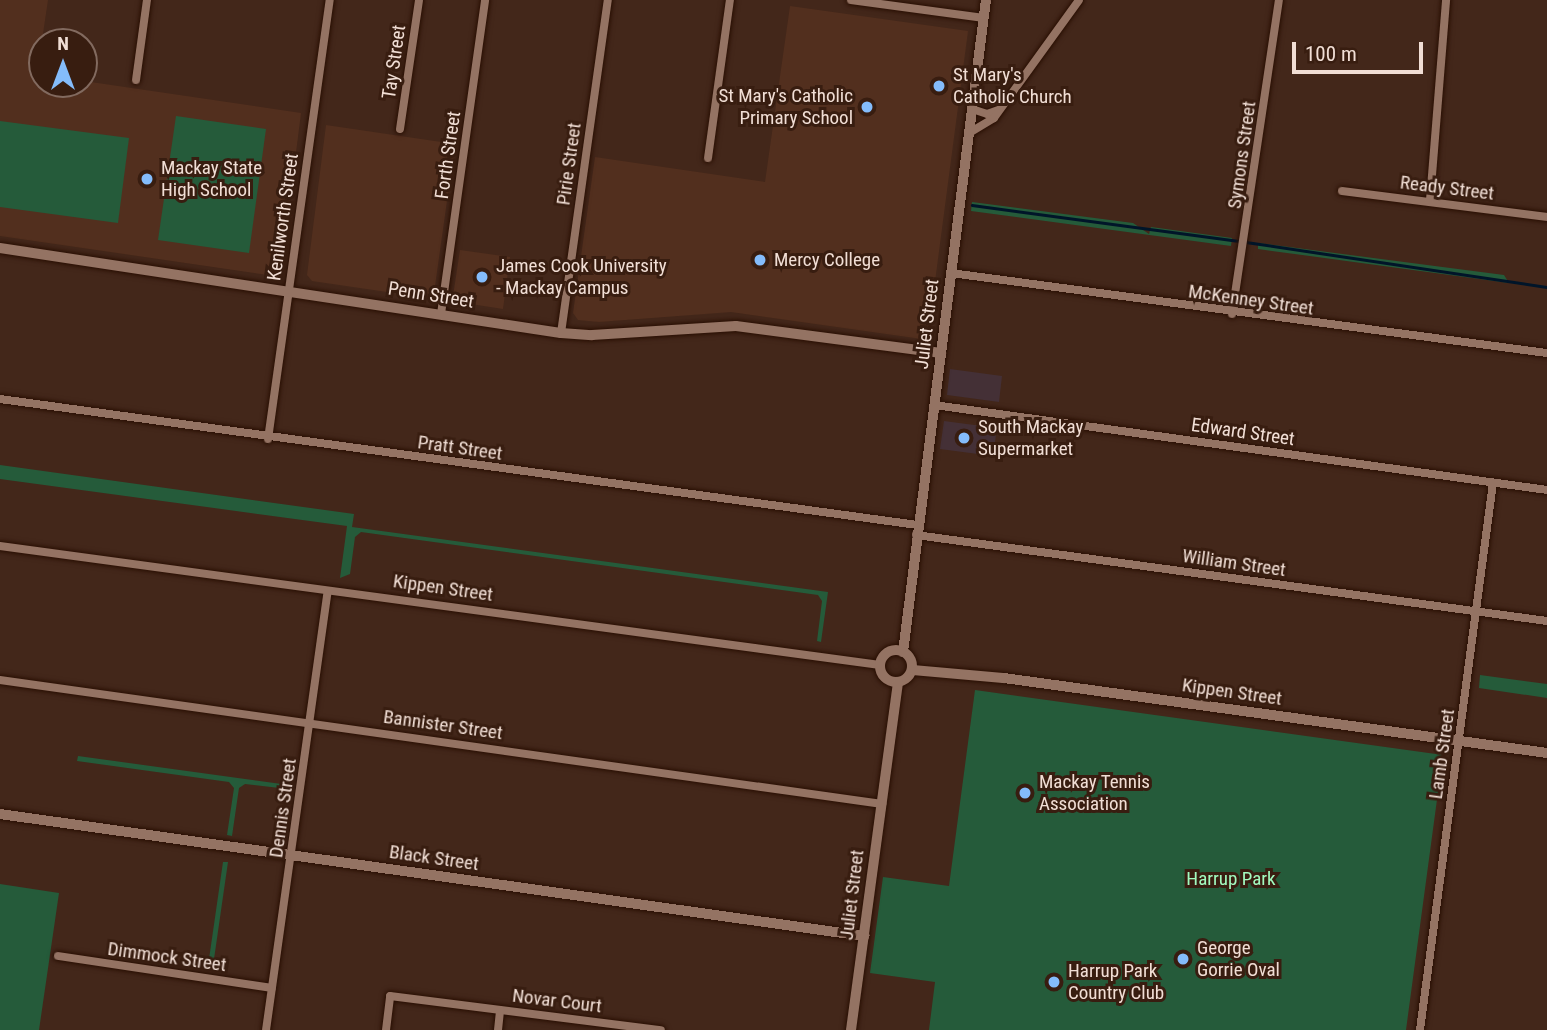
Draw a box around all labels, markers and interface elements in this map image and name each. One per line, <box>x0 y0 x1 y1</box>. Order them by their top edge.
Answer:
street label: Tay Street <box>378 23 410 101</box>
north arrow <box>28 28 98 98</box>
scale bar <box>1295 28 1426 72</box>
text: N <box>57 32 69 55</box>
text: 100 m <box>1305 42 1357 66</box>
place label: St Mary's Catholic Church <box>953 64 1072 108</box>
marker: St Mary's Catholic Church <box>931 78 947 94</box>
place label: St Mary's Catholic Primary School <box>718 85 853 129</box>
marker: St Mary's Catholic Primary School <box>859 99 875 115</box>
street label: Symons Street <box>1223 100 1261 210</box>
street label: Forth Street <box>431 110 465 200</box>
street label: Pirie Street <box>552 121 586 207</box>
street label: Kenilworth Street <box>263 152 303 282</box>
place label: Mackay State High School <box>161 157 262 201</box>
marker: Mackay State High School <box>139 171 155 187</box>
street label: Ready Street <box>1399 171 1495 205</box>
place label: Mercy College <box>774 249 880 271</box>
marker: Mercy College <box>752 252 768 268</box>
place label: James Cook University - Mackay Campus <box>496 255 667 299</box>
marker: James Cook University - Mackay Campus <box>474 269 490 285</box>
street label: Penn Street <box>386 277 476 313</box>
street label: Juliet Street <box>910 278 944 370</box>
street label: McKenney Street <box>1187 280 1315 320</box>
street label: Edward Street <box>1190 413 1296 451</box>
place label: South Mackay Supermarket <box>978 416 1083 460</box>
marker: South Mackay Supermarket <box>956 430 972 446</box>
street label: Pratt Street <box>416 431 504 465</box>
street label: William Street <box>1181 544 1287 582</box>
street label: Kippen Street <box>392 570 494 606</box>
street label: Kippen Street <box>1181 674 1283 710</box>
street label: Bannister Street <box>382 705 504 745</box>
street label: Lamb Street <box>1424 708 1460 800</box>
street label: Dennis Street <box>265 757 301 859</box>
place label: Mackay Tennis Association <box>1039 771 1150 815</box>
marker: Mackay Tennis Association <box>1017 785 1033 801</box>
street label: Black Street <box>388 840 480 876</box>
street label: Juliet Street <box>835 849 869 941</box>
park label: Harrup Park <box>1186 868 1276 890</box>
street label: Dimmock Street <box>106 937 228 977</box>
place label: George Gorrie Oval <box>1197 937 1280 981</box>
marker: George Gorrie Oval <box>1175 951 1191 967</box>
place label: Harrup Park Country Club <box>1068 960 1164 1004</box>
marker: Harrup Park Country Club <box>1046 974 1062 990</box>
street label: Novar Court <box>511 984 603 1018</box>

